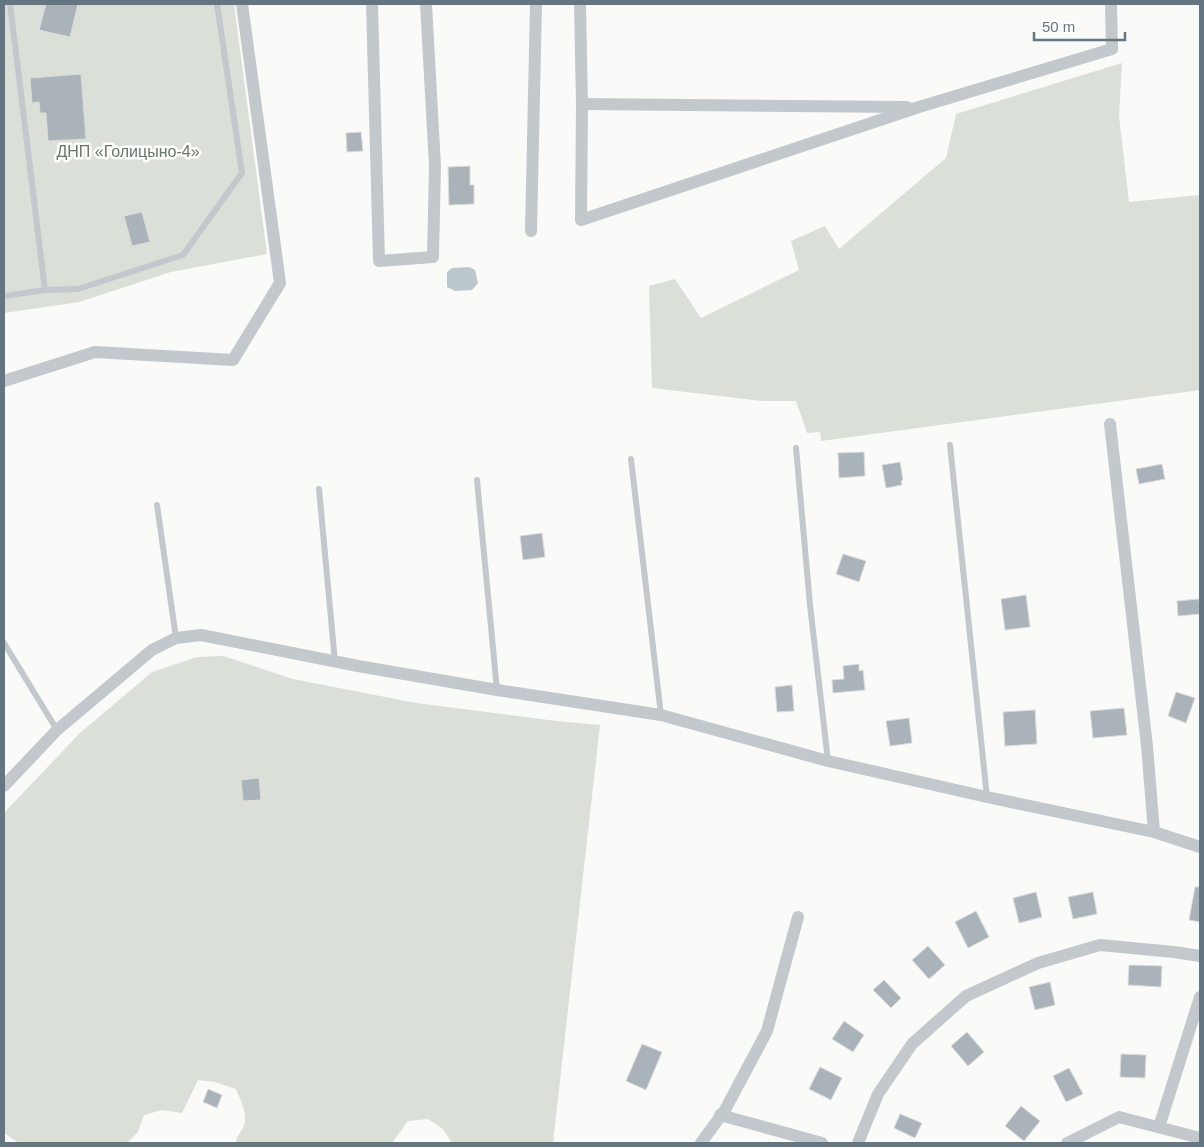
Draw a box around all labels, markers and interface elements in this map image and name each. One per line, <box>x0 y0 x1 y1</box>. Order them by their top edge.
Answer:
scale bar <box>1034 10 1125 42</box>
text: 50 m <box>1042 18 1075 35</box>
park label: ДНП «Голицыно-4» <box>56 143 200 160</box>

